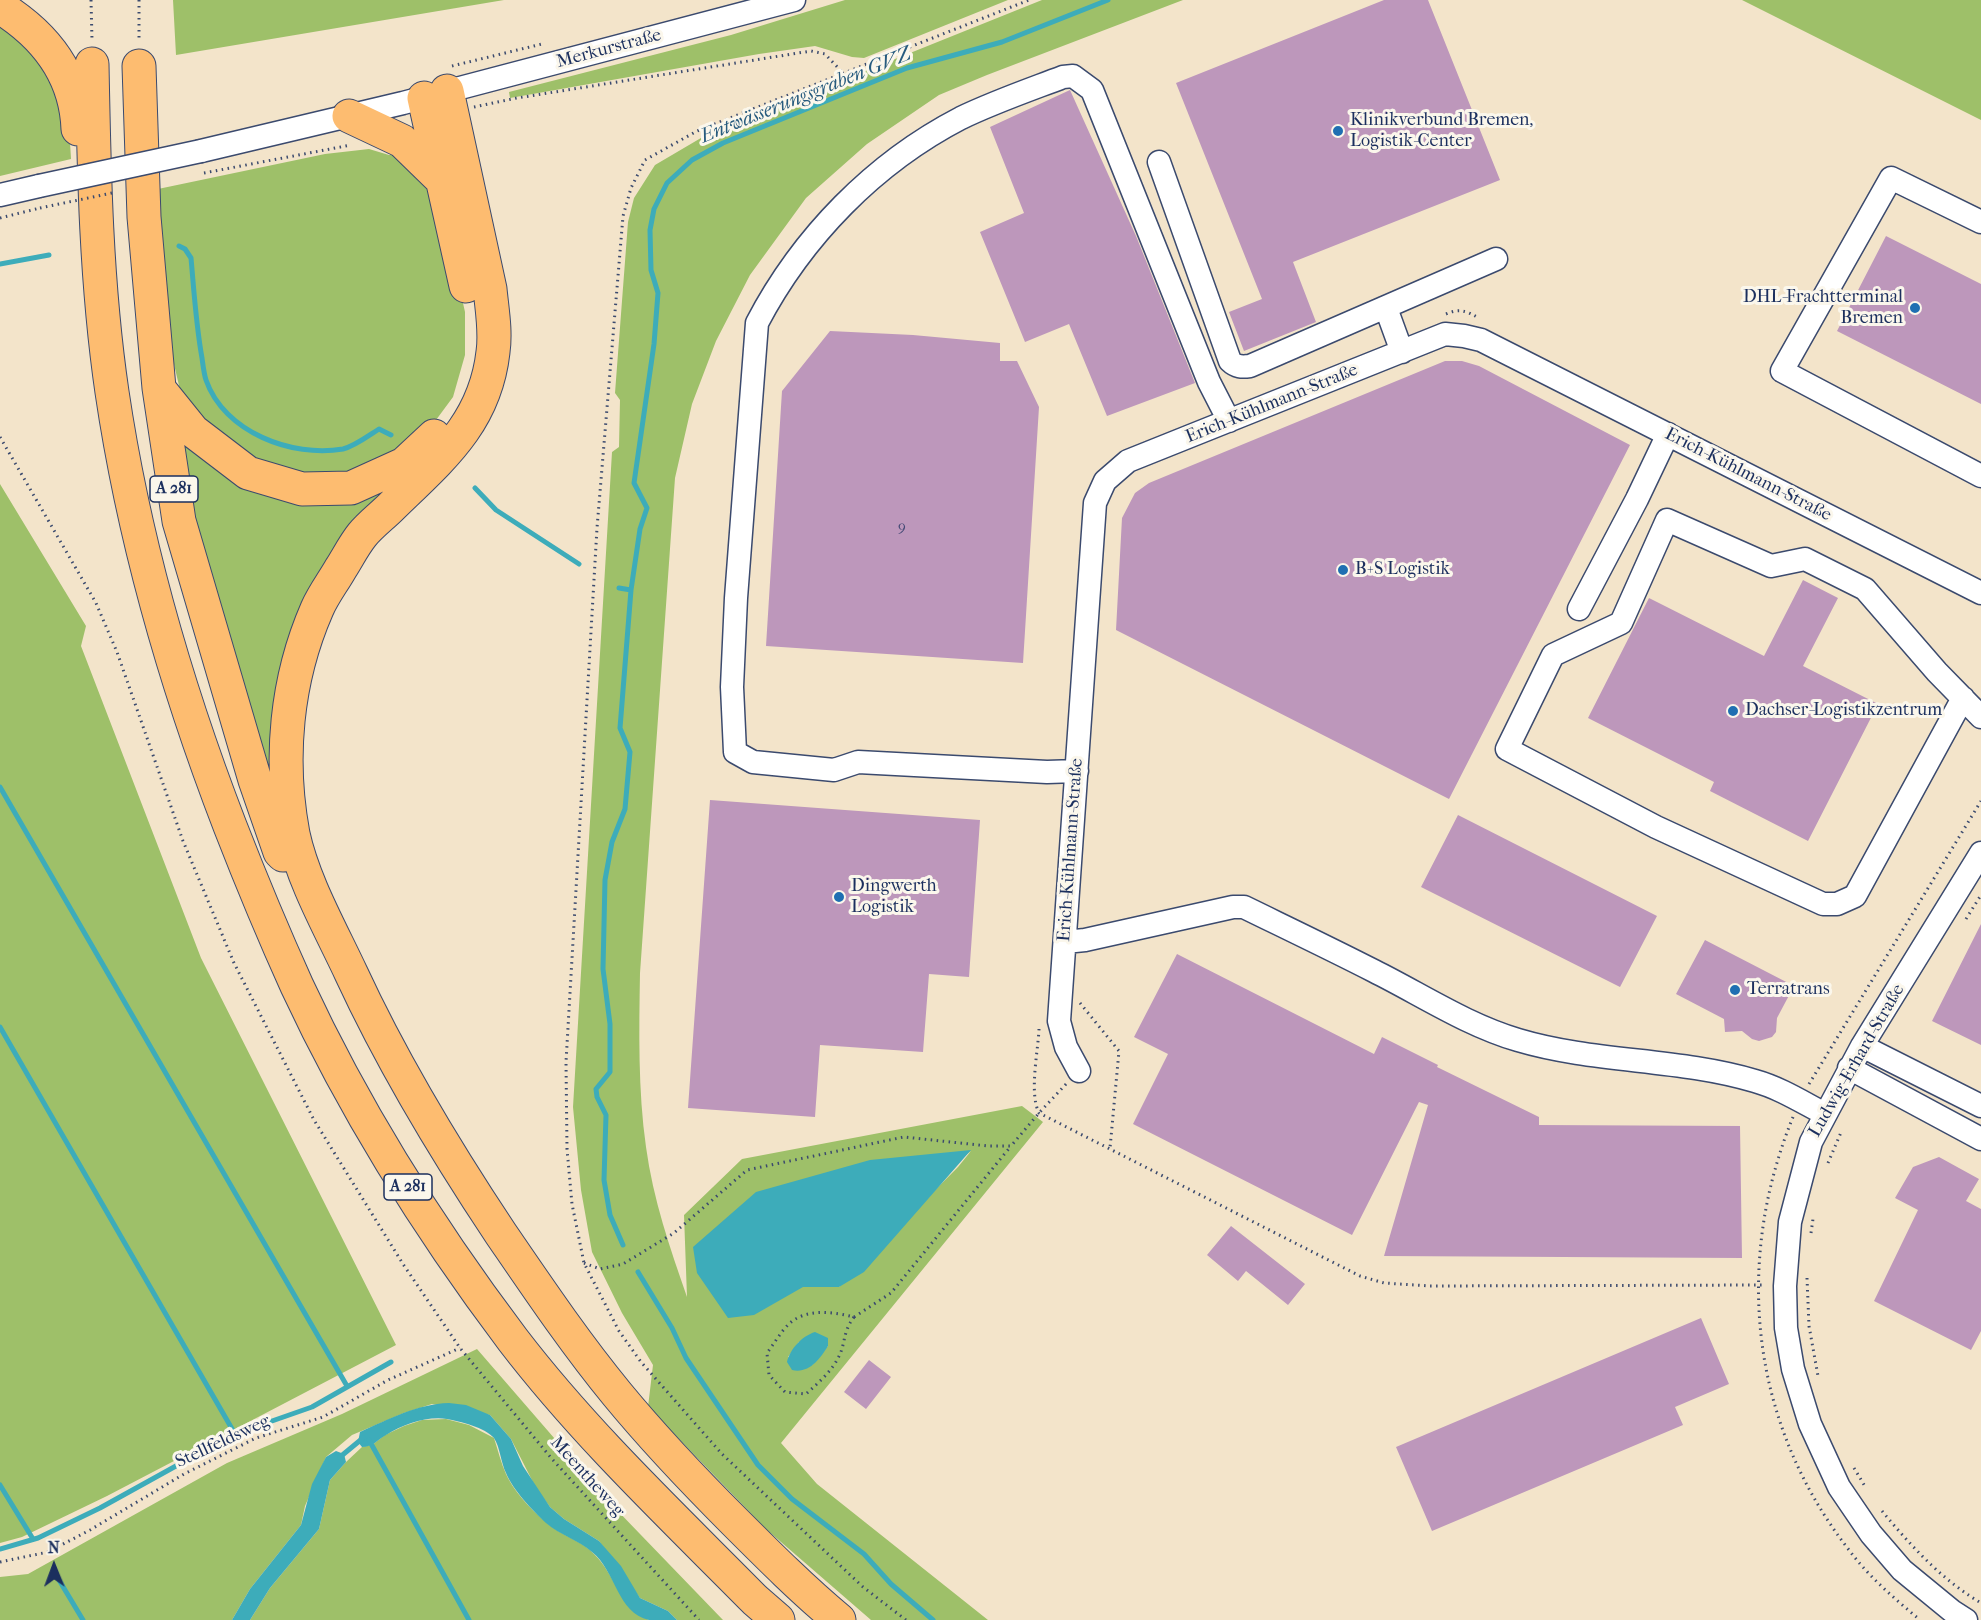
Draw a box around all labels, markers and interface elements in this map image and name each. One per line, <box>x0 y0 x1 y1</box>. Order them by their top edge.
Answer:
street label: Merkurstraße <box>554 25 664 73</box>
water label: Entwässerungsgraben GVZ <box>697 43 915 149</box>
place label: Klinikverbund Bremen, Logistik-Center <box>1350 110 1533 152</box>
marker: Klinikverbund Bremen, Logistik-Center <box>1331 124 1345 138</box>
place label: DHL-Frachtterminal Bremen <box>1743 287 1903 330</box>
marker: DHL-Frachtterminal Bremen <box>1908 301 1922 315</box>
street label: Erich-Kühlmann-Straße <box>1183 360 1361 448</box>
street label: Erich-Kühlmann-Straße <box>1661 424 1835 526</box>
road number: A 281 <box>150 476 198 502</box>
house number: 9 <box>898 518 906 536</box>
place label: B+S Logistik <box>1355 559 1450 581</box>
marker: B+S Logistik <box>1336 563 1350 577</box>
place label: Dachser-Logistikzentrum <box>1745 700 1942 722</box>
marker: Dachser-Logistikzentrum <box>1726 704 1740 718</box>
street label: Erich-Kühlmann-Straße <box>1054 758 1088 942</box>
place label: Dingwerth Logistik <box>851 876 937 918</box>
marker: Dingwerth Logistik <box>832 890 846 904</box>
place label: Terratrans <box>1747 979 1830 1001</box>
street label: Ludwig-Erhard-Straße <box>1804 981 1910 1141</box>
marker: Terratrans <box>1728 983 1742 997</box>
road number: A 281 <box>384 1174 432 1200</box>
street label: Stellfeldsweg <box>172 1411 274 1473</box>
street label: Meentheweg <box>545 1432 629 1522</box>
north arrow <box>24 1536 84 1596</box>
text: N <box>47 1538 60 1557</box>

